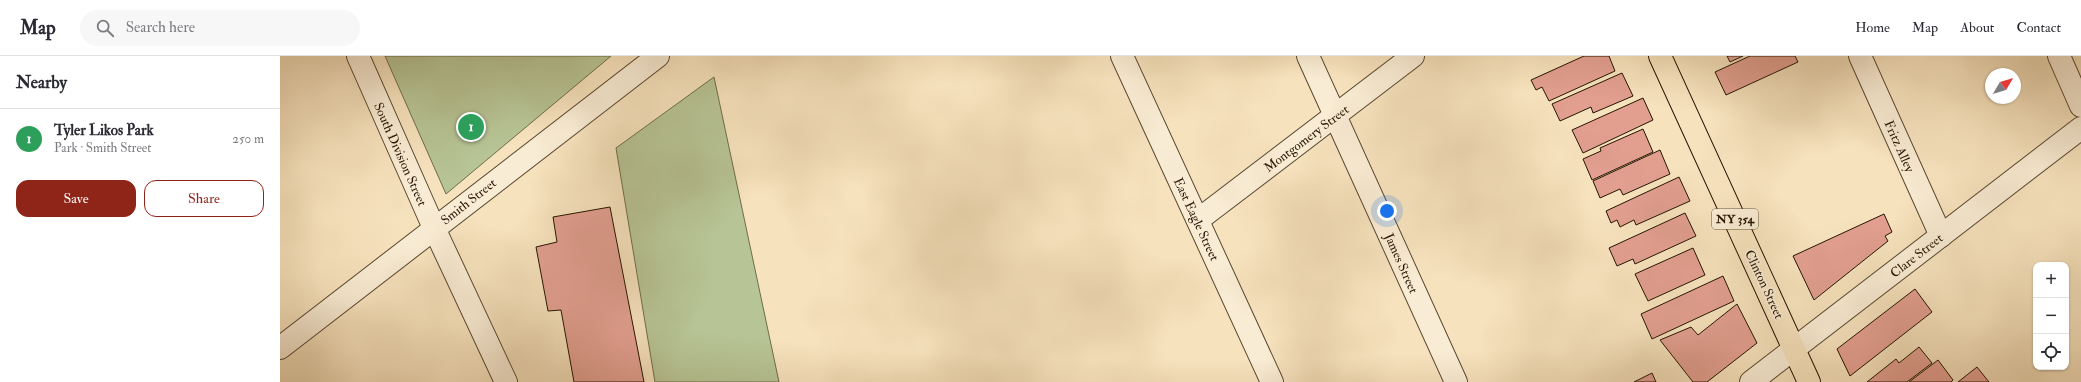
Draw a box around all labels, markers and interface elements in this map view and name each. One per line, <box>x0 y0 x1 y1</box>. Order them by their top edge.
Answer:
search box <box>80 10 360 46</box>
text: Map <box>20 16 56 40</box>
icon: search <box>94 17 116 39</box>
text: Search here <box>126 18 195 37</box>
text: Home <box>1855 19 1890 36</box>
text: Map <box>1912 19 1938 36</box>
text: About <box>1960 19 1994 36</box>
text: Contact <box>2016 19 2061 36</box>
north arrow <box>1985 68 2021 104</box>
text: Nearby <box>16 72 67 93</box>
street label: South Division Street <box>370 100 430 209</box>
street label: Montgomery Street <box>1261 102 1353 177</box>
pin: 1 <box>458 112 484 142</box>
street label: Fritz Alley <box>1880 118 1918 176</box>
text: Tyler Likos Park <box>54 121 154 140</box>
text: 1 <box>27 131 31 147</box>
text: 250 m <box>232 131 264 147</box>
text: Park · Smith Street <box>54 140 151 156</box>
street label: Smith Street <box>438 175 499 228</box>
street label: East Eagle Street <box>1170 175 1222 264</box>
button: Save <box>16 180 136 217</box>
button: Share <box>144 180 264 217</box>
your location <box>1377 201 1397 221</box>
road number: NY 354 <box>1712 209 1758 229</box>
street label: James Street <box>1380 230 1421 296</box>
street label: Clare Street <box>1887 230 1946 281</box>
street label: Clinton Street <box>1741 247 1787 321</box>
map controls <box>2033 262 2069 370</box>
button: + <box>2033 262 2069 298</box>
button: − <box>2033 298 2069 334</box>
button: locate <box>2033 334 2069 370</box>

